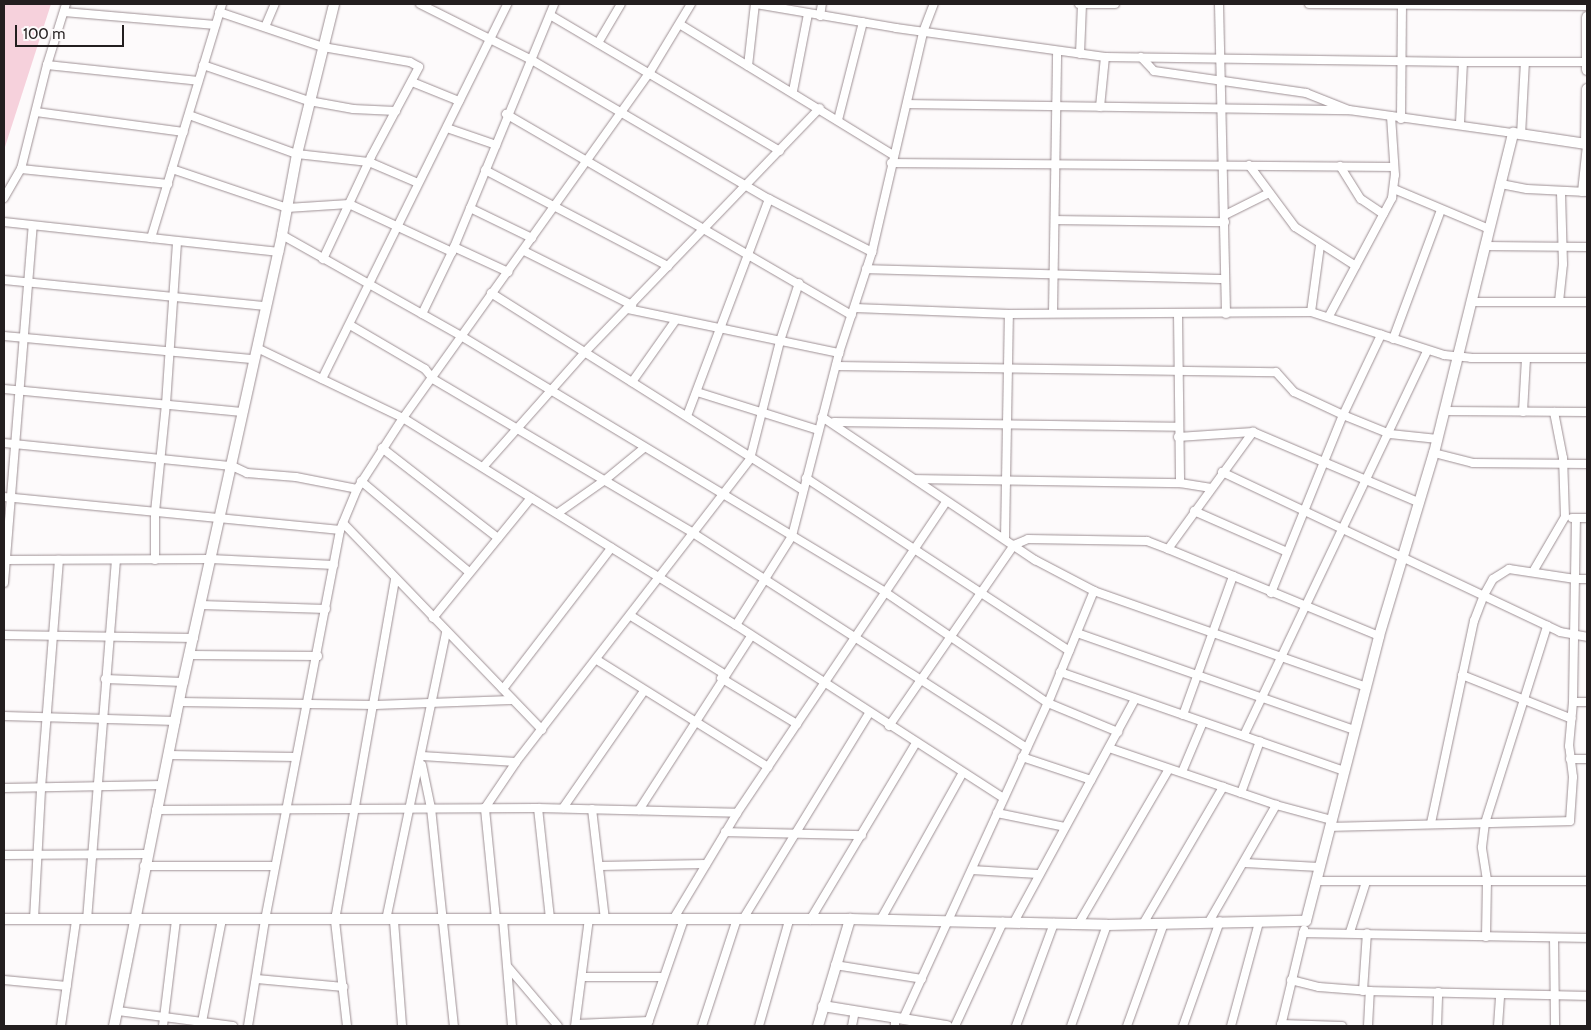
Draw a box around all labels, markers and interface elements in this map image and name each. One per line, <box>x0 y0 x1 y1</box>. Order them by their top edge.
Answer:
scale bar <box>18 15 126 47</box>
text: 100 m <box>23 25 65 43</box>

